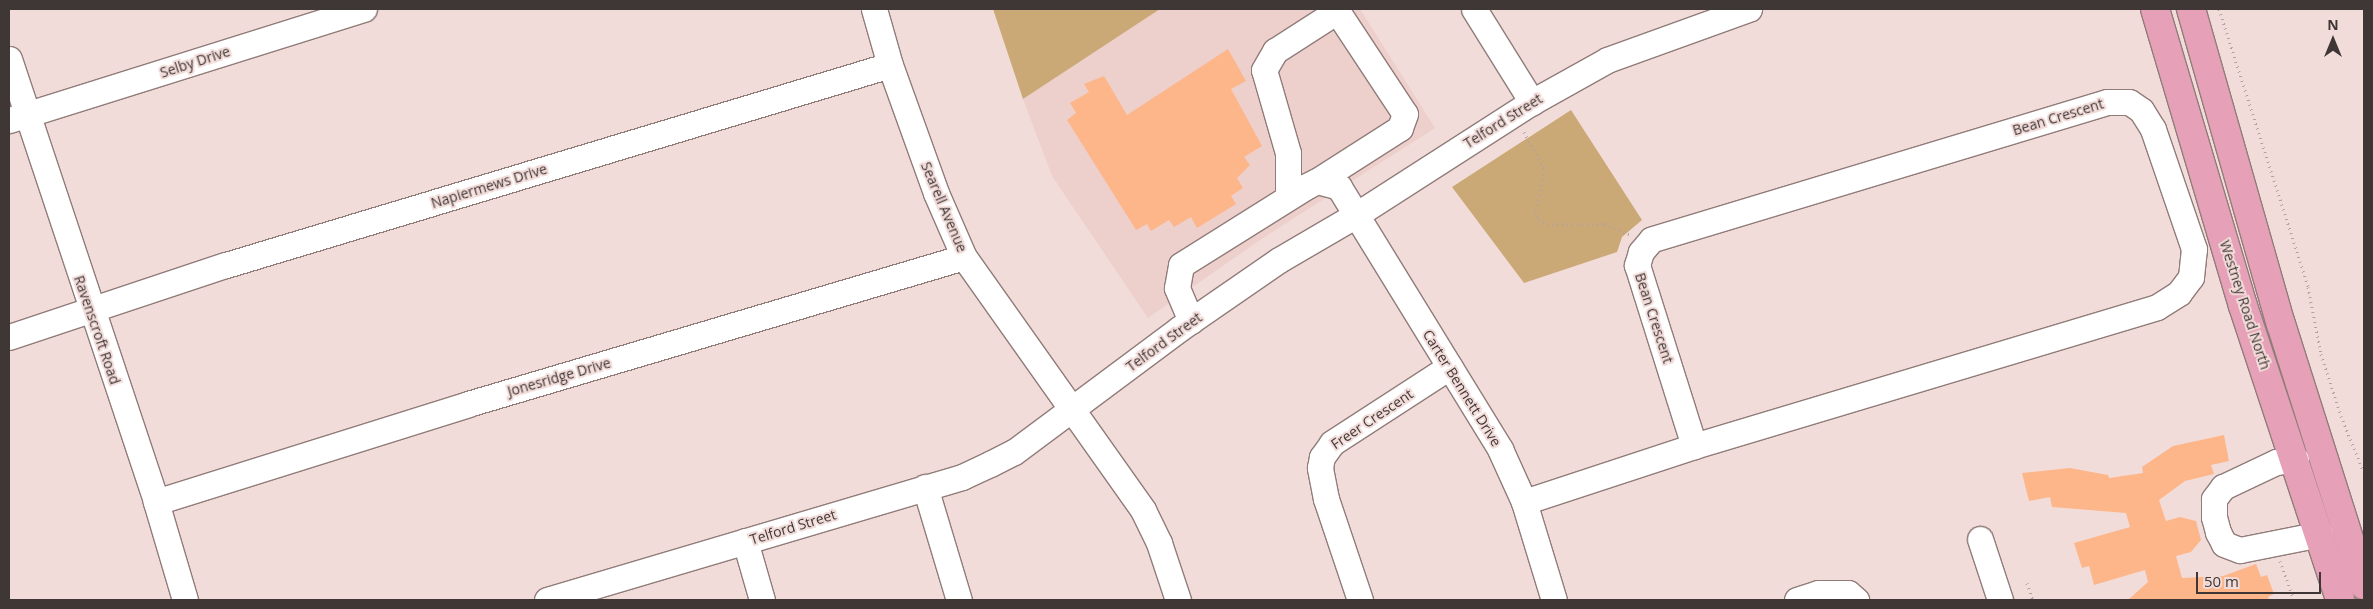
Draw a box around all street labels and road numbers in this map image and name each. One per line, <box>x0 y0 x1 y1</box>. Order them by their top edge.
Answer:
street label: Selby Drive <box>158 43 232 81</box>
street label: Telford Street <box>1461 90 1545 152</box>
street label: Bean Crescent <box>2011 95 2105 139</box>
street label: Searell Avenue <box>917 159 971 255</box>
street label: Napiermews Drive <box>429 160 549 212</box>
street label: Westney Road North <box>2216 238 2274 372</box>
street label: Bean Crescent <box>1631 271 1677 365</box>
street label: Ravenscroft Road <box>70 273 124 387</box>
street label: Telford Street <box>1123 309 1205 375</box>
street label: Carter Bennett Drive <box>1419 327 1505 449</box>
street label: Jonesridge Drive <box>506 354 612 400</box>
street label: Freer Crescent <box>1328 385 1416 453</box>
street label: Telford Street <box>748 506 838 548</box>

